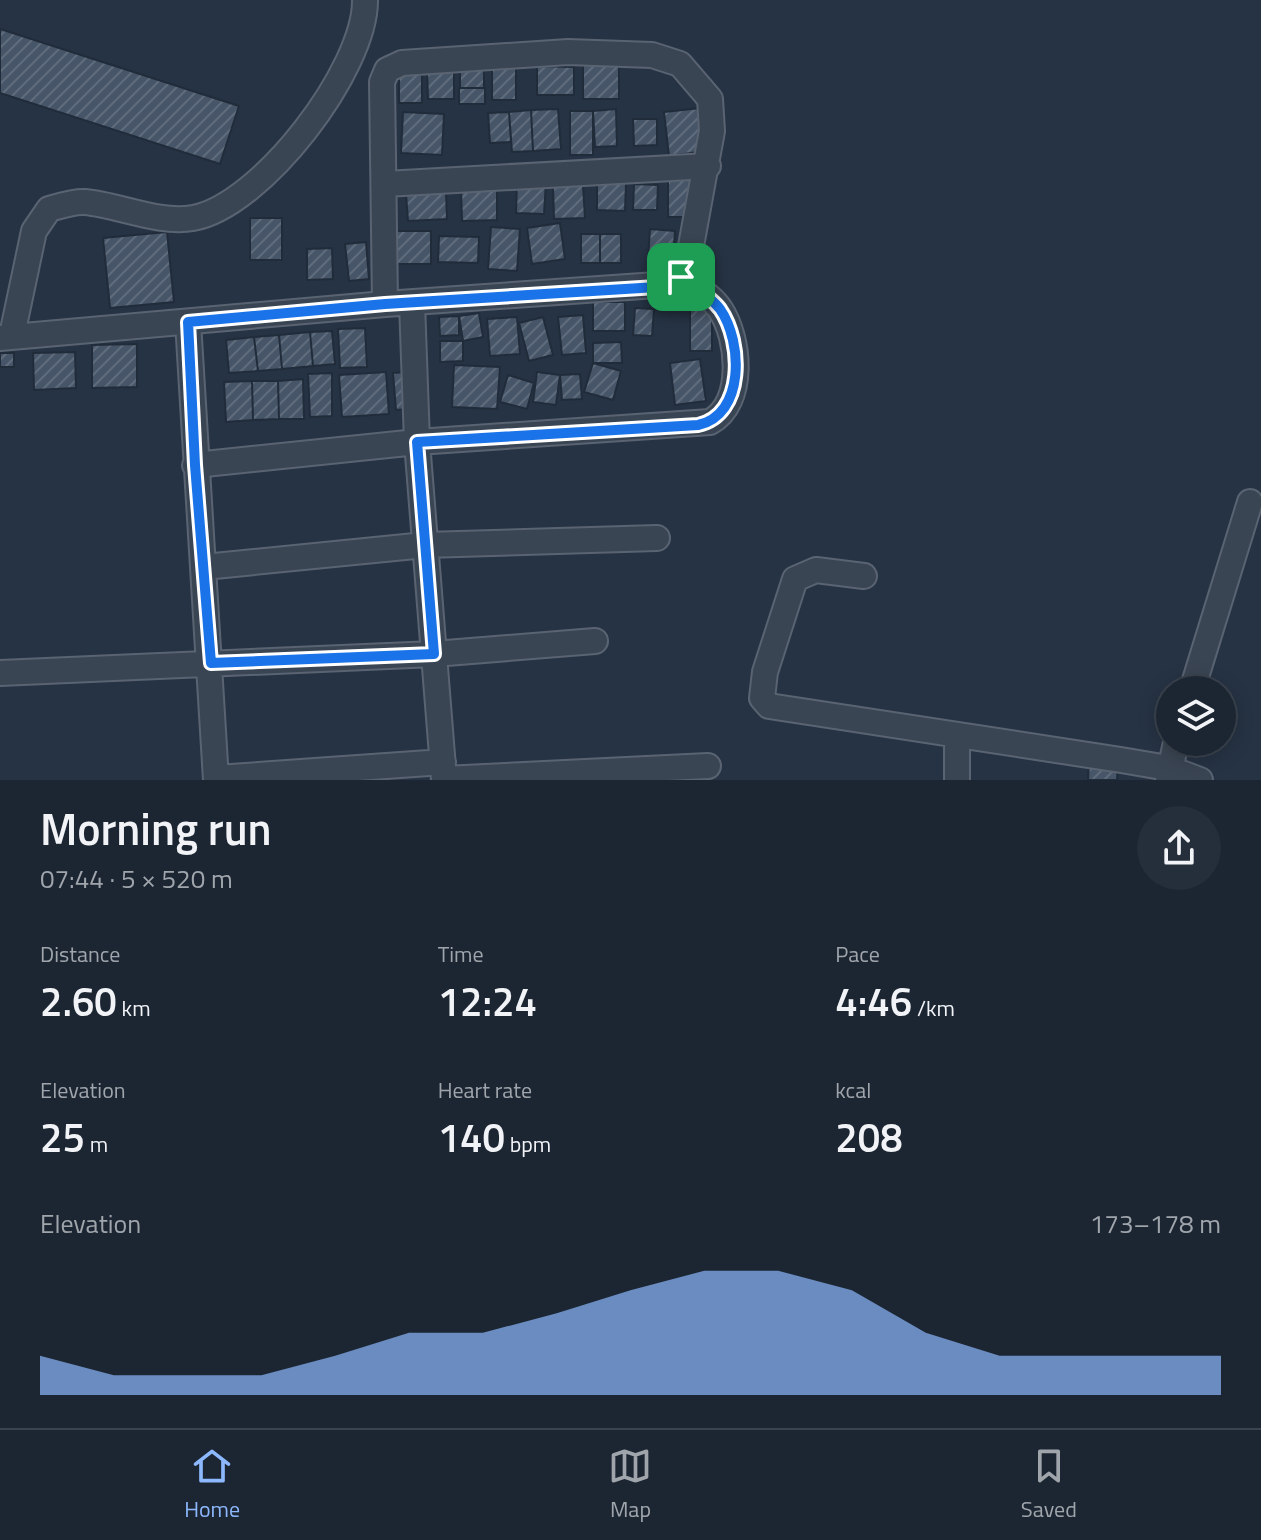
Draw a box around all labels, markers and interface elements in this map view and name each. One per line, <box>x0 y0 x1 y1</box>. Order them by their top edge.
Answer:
pin <box>647 243 715 311</box>
icon: arrive <box>659 255 703 299</box>
map controls <box>1156 676 1236 756</box>
button: layers <box>1156 676 1236 756</box>
text: Morning run <box>40 795 272 862</box>
button: share <box>1137 806 1221 890</box>
text: 07:44 · 5 × 520 m <box>40 859 233 898</box>
text: Distance <box>40 937 120 971</box>
text: Time <box>438 937 484 971</box>
text: Pace <box>835 937 880 971</box>
text: 2.60 <box>40 971 117 1032</box>
text: 12:24 <box>438 971 537 1032</box>
text: 4:46 <box>835 971 912 1032</box>
text: km <box>117 991 151 1025</box>
text: /km <box>912 991 955 1025</box>
text: Elevation <box>40 1073 126 1107</box>
text: Heart rate <box>438 1073 532 1107</box>
text: kcal <box>835 1073 871 1107</box>
text: 25 <box>40 1107 85 1168</box>
text: 140 <box>438 1107 505 1168</box>
text: 208 <box>835 1107 903 1168</box>
text: m <box>85 1127 108 1161</box>
text: bpm <box>505 1127 551 1161</box>
text: Elevation <box>40 1204 141 1243</box>
text: 173–178 m <box>1090 1204 1221 1243</box>
tab: Home <box>184 1444 240 1526</box>
tab: Map <box>608 1444 652 1526</box>
tab: Saved <box>1021 1444 1077 1526</box>

